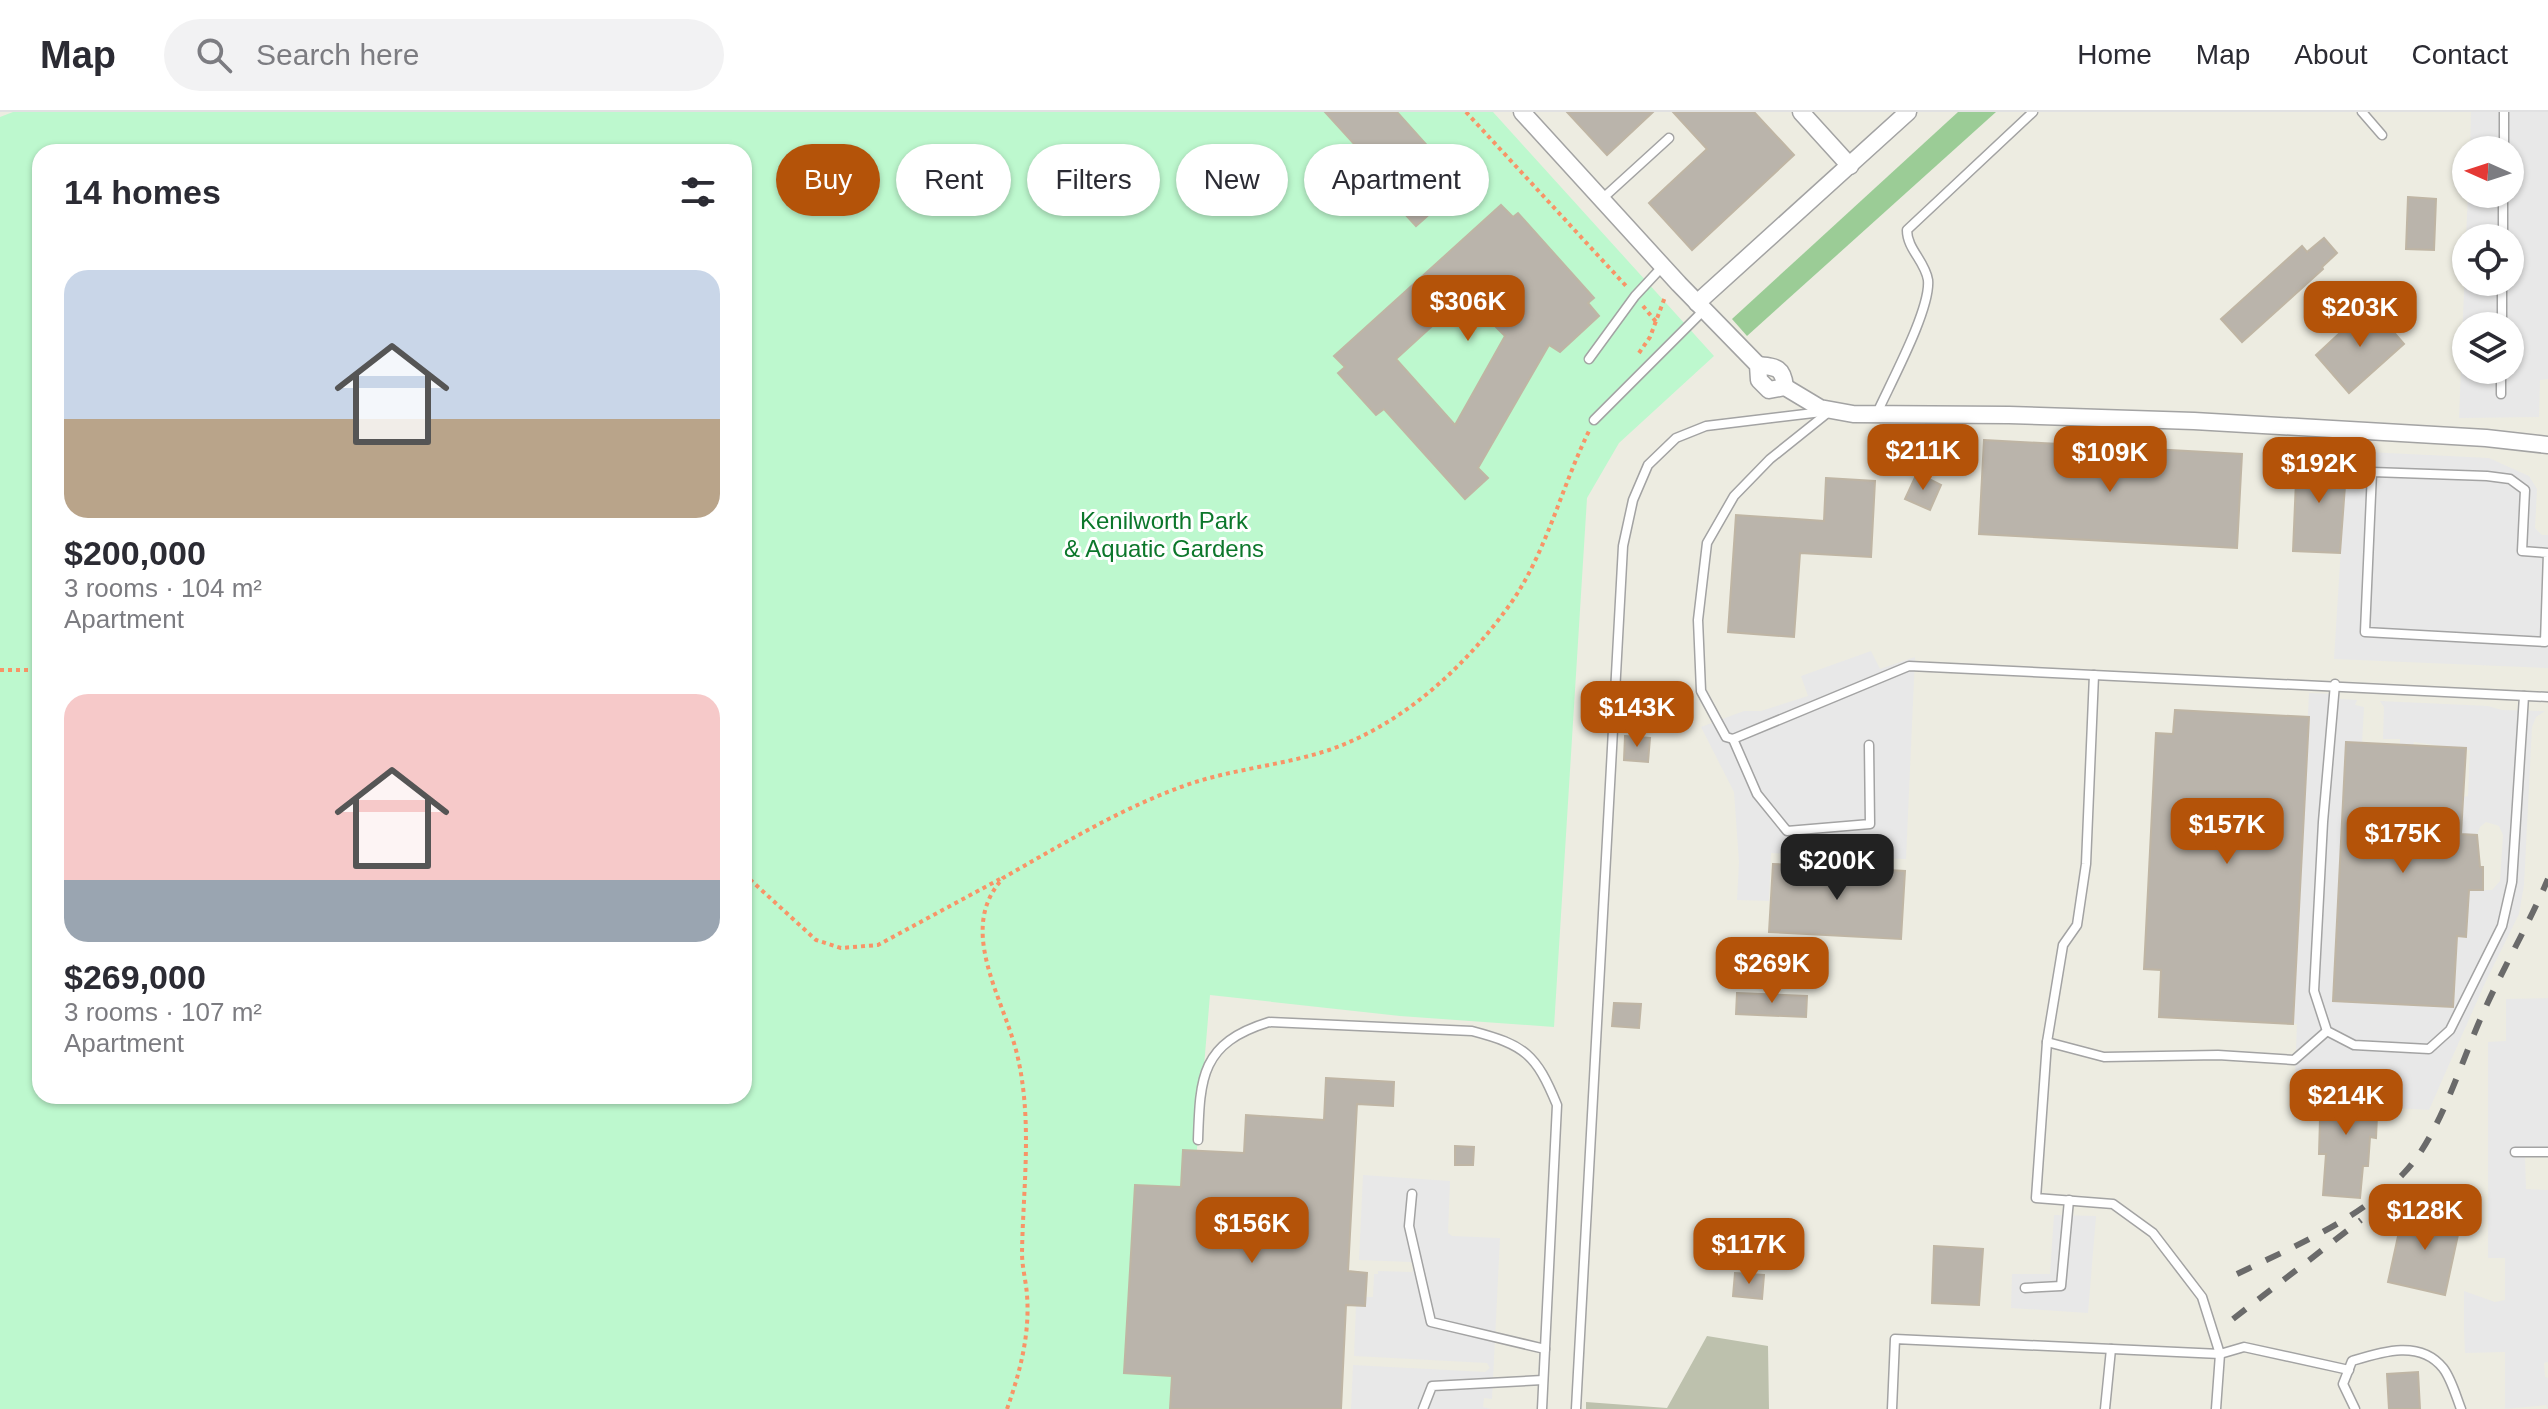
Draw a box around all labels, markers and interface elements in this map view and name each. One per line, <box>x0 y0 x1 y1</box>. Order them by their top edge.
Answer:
search box <box>164 19 724 91</box>
icon: search <box>192 33 236 77</box>
text: Map <box>40 34 116 76</box>
text: Search here <box>256 38 419 71</box>
text: Home <box>2077 39 2152 70</box>
text: Map <box>2196 39 2250 70</box>
text: About <box>2294 39 2368 70</box>
text: Contact <box>2412 39 2508 70</box>
north arrow <box>2452 136 2524 208</box>
map controls <box>2452 136 2524 384</box>
chip: Buy <box>776 144 880 216</box>
chip: Rent <box>896 144 1011 216</box>
chip: Filters <box>1027 144 1160 216</box>
chip: New <box>1176 144 1288 216</box>
chip: Apartment <box>1304 144 1489 216</box>
icon: filters <box>676 170 720 214</box>
text: 14 homes <box>64 173 221 211</box>
button: locate <box>2452 224 2524 296</box>
pin: $306K <box>1412 275 1524 343</box>
pin: $203K <box>2304 281 2416 349</box>
text: $306K <box>1430 286 1506 316</box>
text: $203K <box>2322 292 2398 322</box>
button: layers <box>2452 312 2524 384</box>
icon: home <box>320 322 464 466</box>
pin: $211K <box>1867 424 1979 492</box>
pin: $109K <box>2054 426 2166 494</box>
text: $211K <box>1885 435 1961 465</box>
text: $109K <box>2072 437 2148 467</box>
pin: $192K <box>2263 437 2375 505</box>
text: $192K <box>2281 448 2357 478</box>
park label: Kenilworth Park & Aquatic Gardens <box>1064 507 1264 562</box>
text: $200,000 <box>64 534 206 572</box>
text: 3 rooms · 104 m² <box>64 573 262 603</box>
text: Apartment <box>64 604 184 634</box>
pin: $143K <box>1581 681 1693 749</box>
text: $143K <box>1599 692 1675 722</box>
icon: home <box>320 746 464 890</box>
pin: $157K <box>2171 798 2283 866</box>
pin: $175K <box>2347 807 2459 875</box>
text: $157K <box>2189 809 2265 839</box>
text: $175K <box>2365 818 2441 848</box>
pin: $200K <box>1781 834 1893 902</box>
text: $200K <box>1799 845 1875 875</box>
pin: $269K <box>1716 937 1828 1005</box>
text: $269K <box>1734 948 1810 978</box>
text: $269,000 <box>64 958 206 996</box>
text: 3 rooms · 107 m² <box>64 997 262 1027</box>
text: Apartment <box>64 1028 184 1058</box>
pin: $214K <box>2290 1069 2402 1137</box>
text: $214K <box>2308 1080 2384 1110</box>
pin: $128K <box>2369 1184 2481 1252</box>
text: $128K <box>2387 1195 2463 1225</box>
pin: $156K <box>1196 1197 1308 1265</box>
text: $156K <box>1214 1208 1290 1238</box>
pin: $117K <box>1693 1218 1805 1286</box>
text: $117K <box>1711 1229 1787 1259</box>

